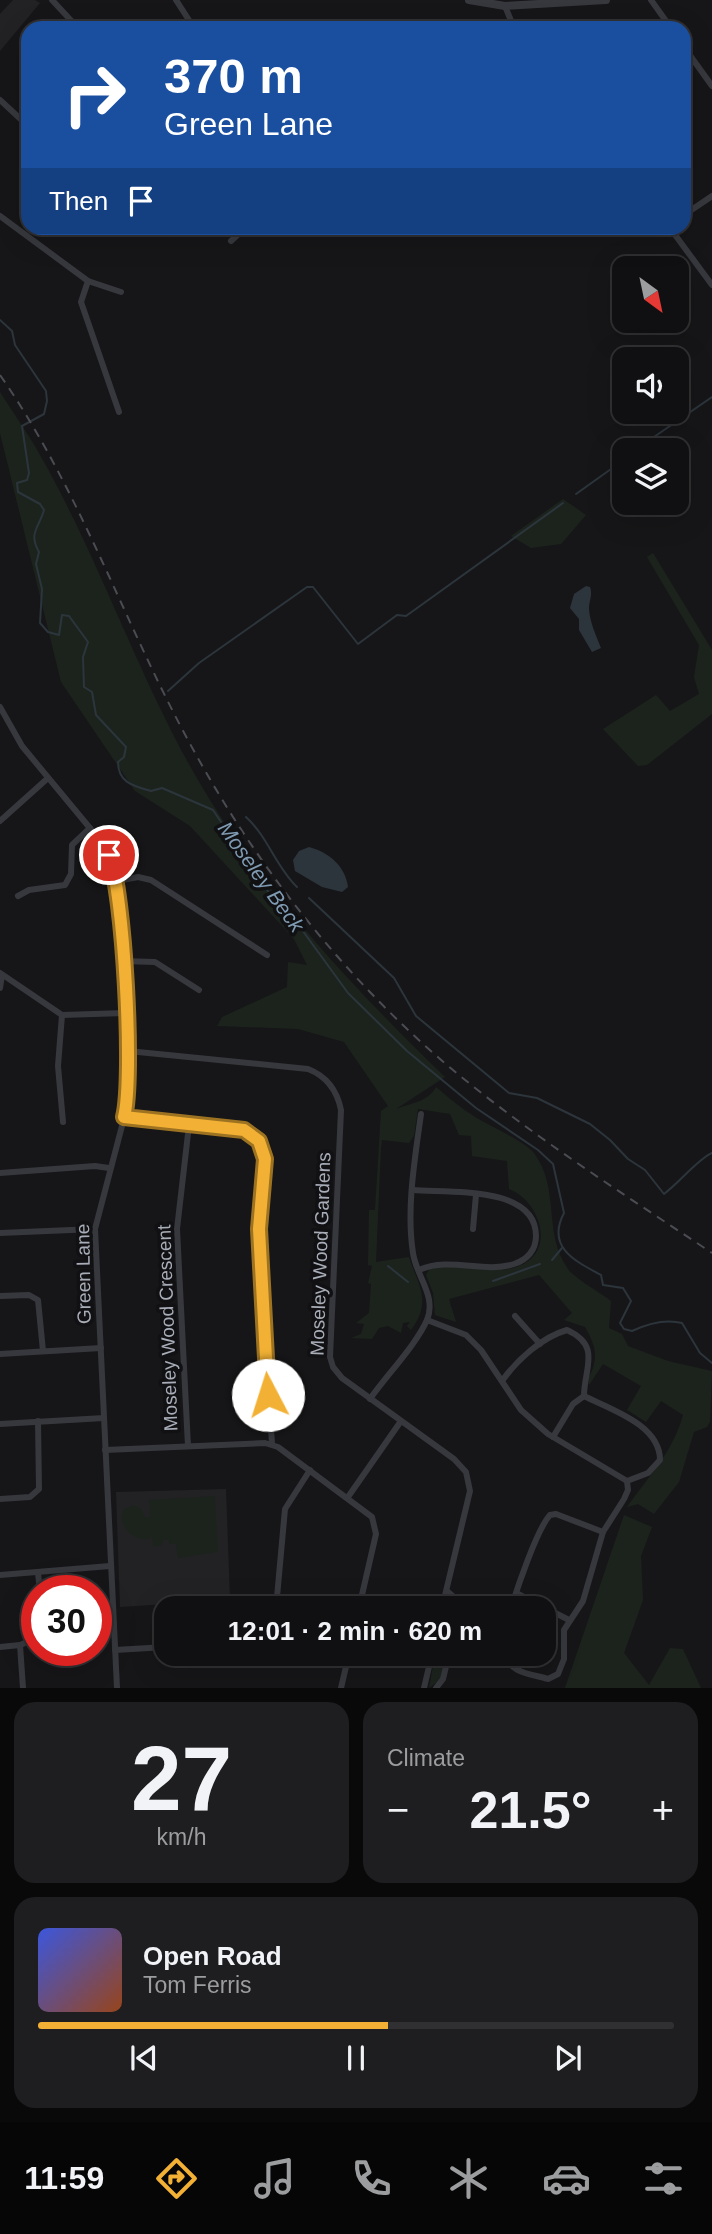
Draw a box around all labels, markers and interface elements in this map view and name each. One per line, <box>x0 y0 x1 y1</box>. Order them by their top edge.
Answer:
icon: right <box>49 49 140 140</box>
text: 370 m <box>164 49 303 103</box>
text: Green Lane <box>164 106 333 142</box>
icon: arrive <box>122 182 160 220</box>
text: Then <box>49 186 108 216</box>
north arrow <box>612 256 690 332</box>
map controls <box>612 256 689 515</box>
button: sound <box>612 347 689 424</box>
button: layers <box>612 438 689 515</box>
water label: Moseley Beck <box>214 817 310 938</box>
pin <box>79 825 139 885</box>
icon: arrive <box>90 836 128 874</box>
street label: Moseley Wood Gardens <box>306 1152 335 1356</box>
street label: Green Lane <box>72 1224 95 1324</box>
street label: Moseley Wood Crescent <box>153 1224 182 1432</box>
position arrow <box>231 1358 305 1432</box>
speed limit sign: 30 <box>21 1575 112 1666</box>
text: 12:01 · 2 min · 620 m <box>228 1616 482 1646</box>
text: 27 <box>131 1728 232 1829</box>
text: Climate <box>387 1745 465 1771</box>
text: 21.5° <box>469 1781 592 1839</box>
text: − <box>387 1789 409 1831</box>
text: + <box>652 1789 674 1831</box>
text: km/h <box>157 1824 206 1850</box>
text: Open Road <box>143 1941 282 1971</box>
text: Tom Ferris <box>143 1972 252 1998</box>
icon: previous <box>125 2039 163 2077</box>
icon: pause <box>337 2039 375 2077</box>
icon: next <box>549 2039 587 2077</box>
icon: directions <box>152 2154 201 2203</box>
icon: music <box>250 2154 299 2203</box>
icon: phone <box>347 2154 396 2203</box>
icon: climate <box>444 2154 493 2203</box>
icon: car <box>542 2154 591 2203</box>
icon: filters <box>639 2154 688 2203</box>
text: 11:59 <box>24 2160 104 2196</box>

